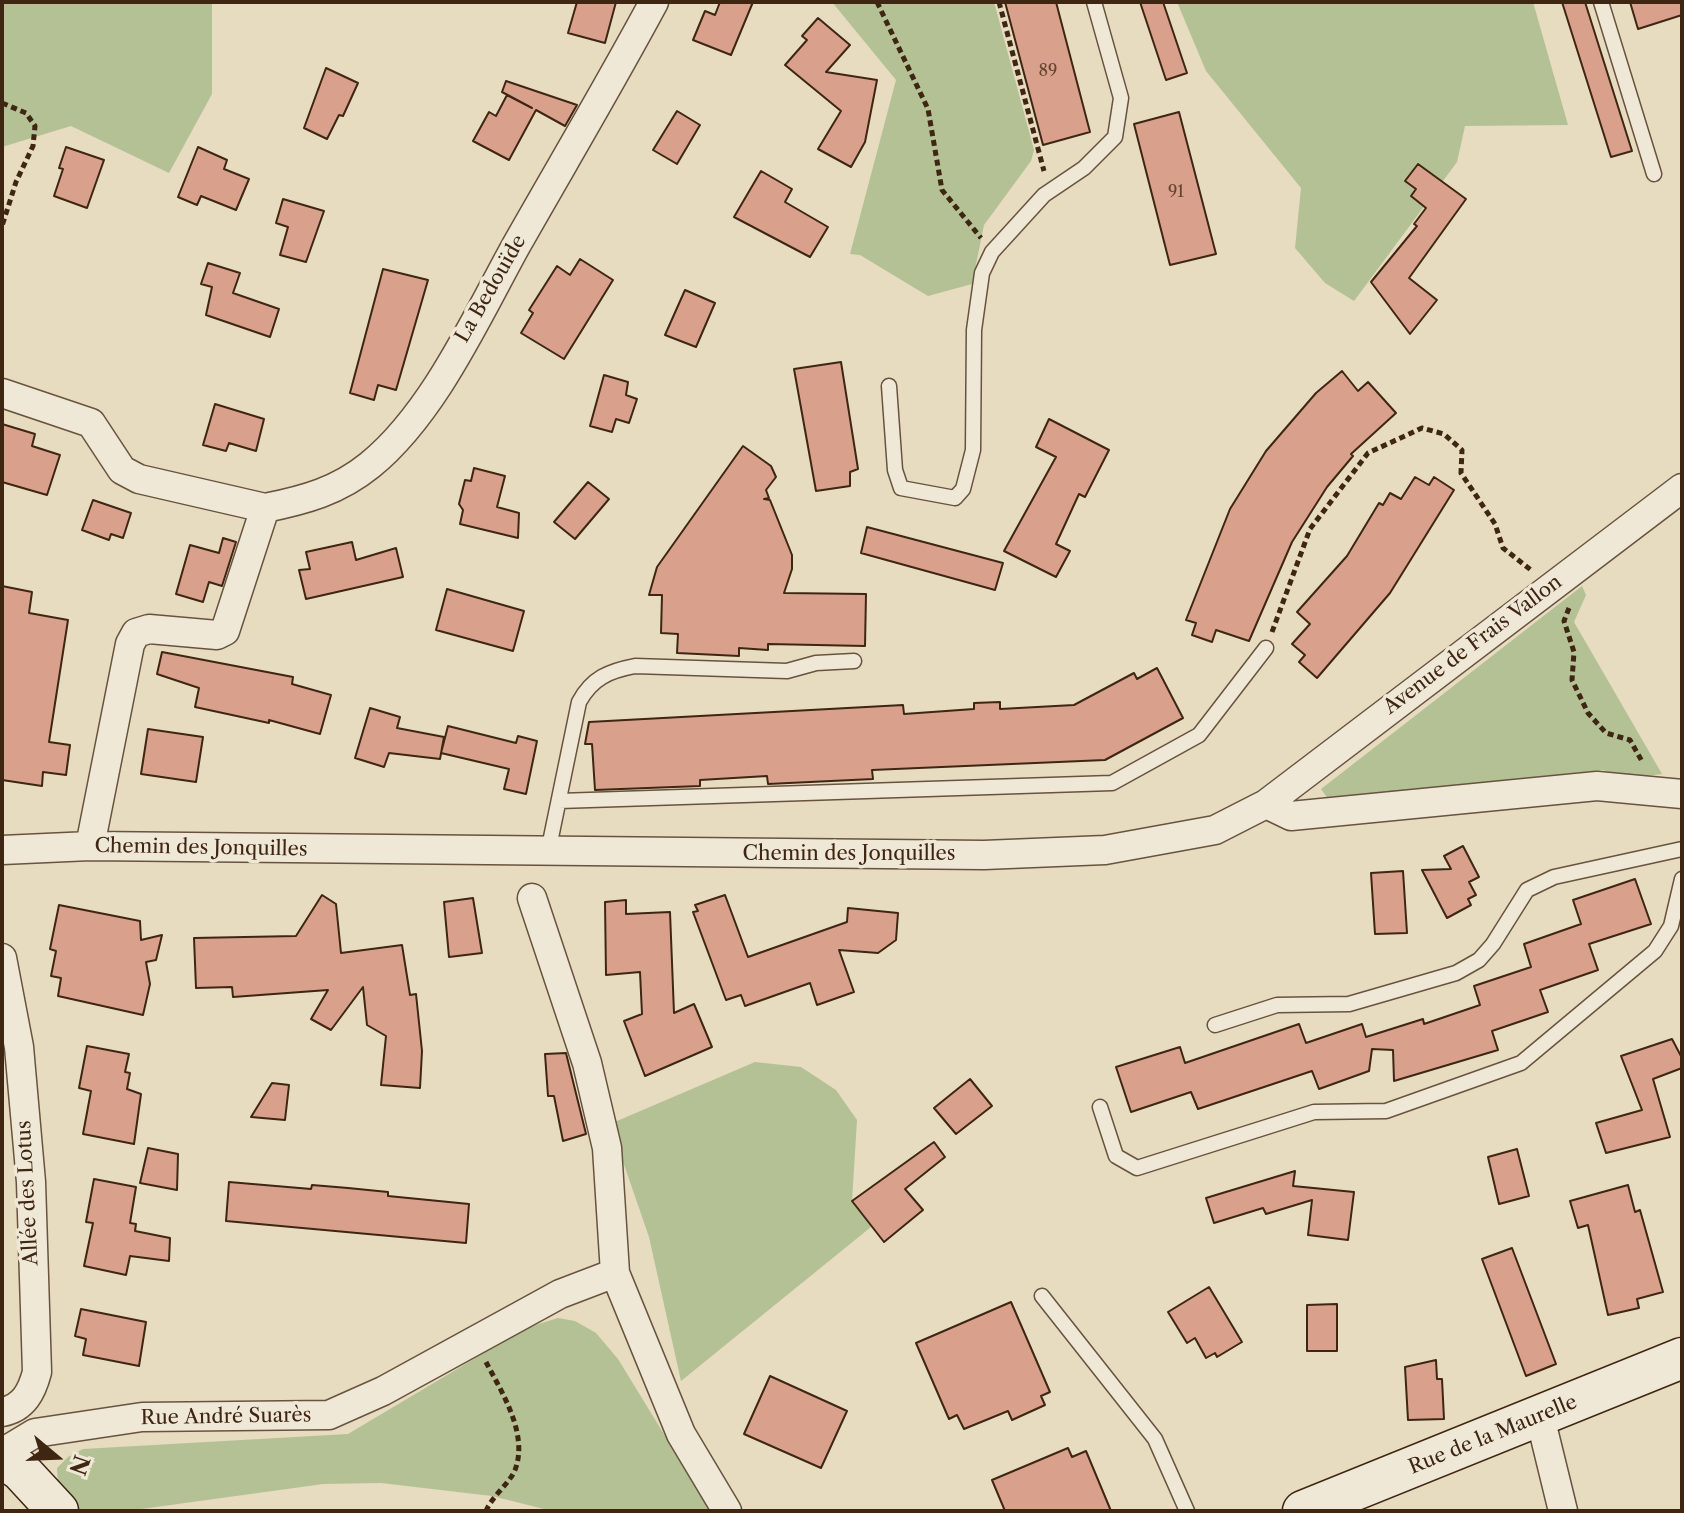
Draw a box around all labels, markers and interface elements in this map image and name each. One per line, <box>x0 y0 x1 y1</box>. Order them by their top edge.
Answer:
house number: 89 <box>1039 61 1057 81</box>
house number: 91 <box>1168 182 1184 202</box>
street label: La Bedouïde <box>451 231 531 347</box>
street label: Avenue de Frais Vallon <box>1379 570 1567 720</box>
street label: Chemin des Jonquilles <box>94 834 308 862</box>
street label: Chemin des Jonquilles <box>743 842 955 866</box>
street label: Allée des Lotus <box>12 1120 44 1266</box>
street label: Rue de la Maurelle <box>1405 1390 1581 1480</box>
street label: Rue André Suarès <box>141 1404 311 1430</box>
north arrow <box>16 1417 96 1497</box>
text: N <box>63 1452 95 1478</box>

